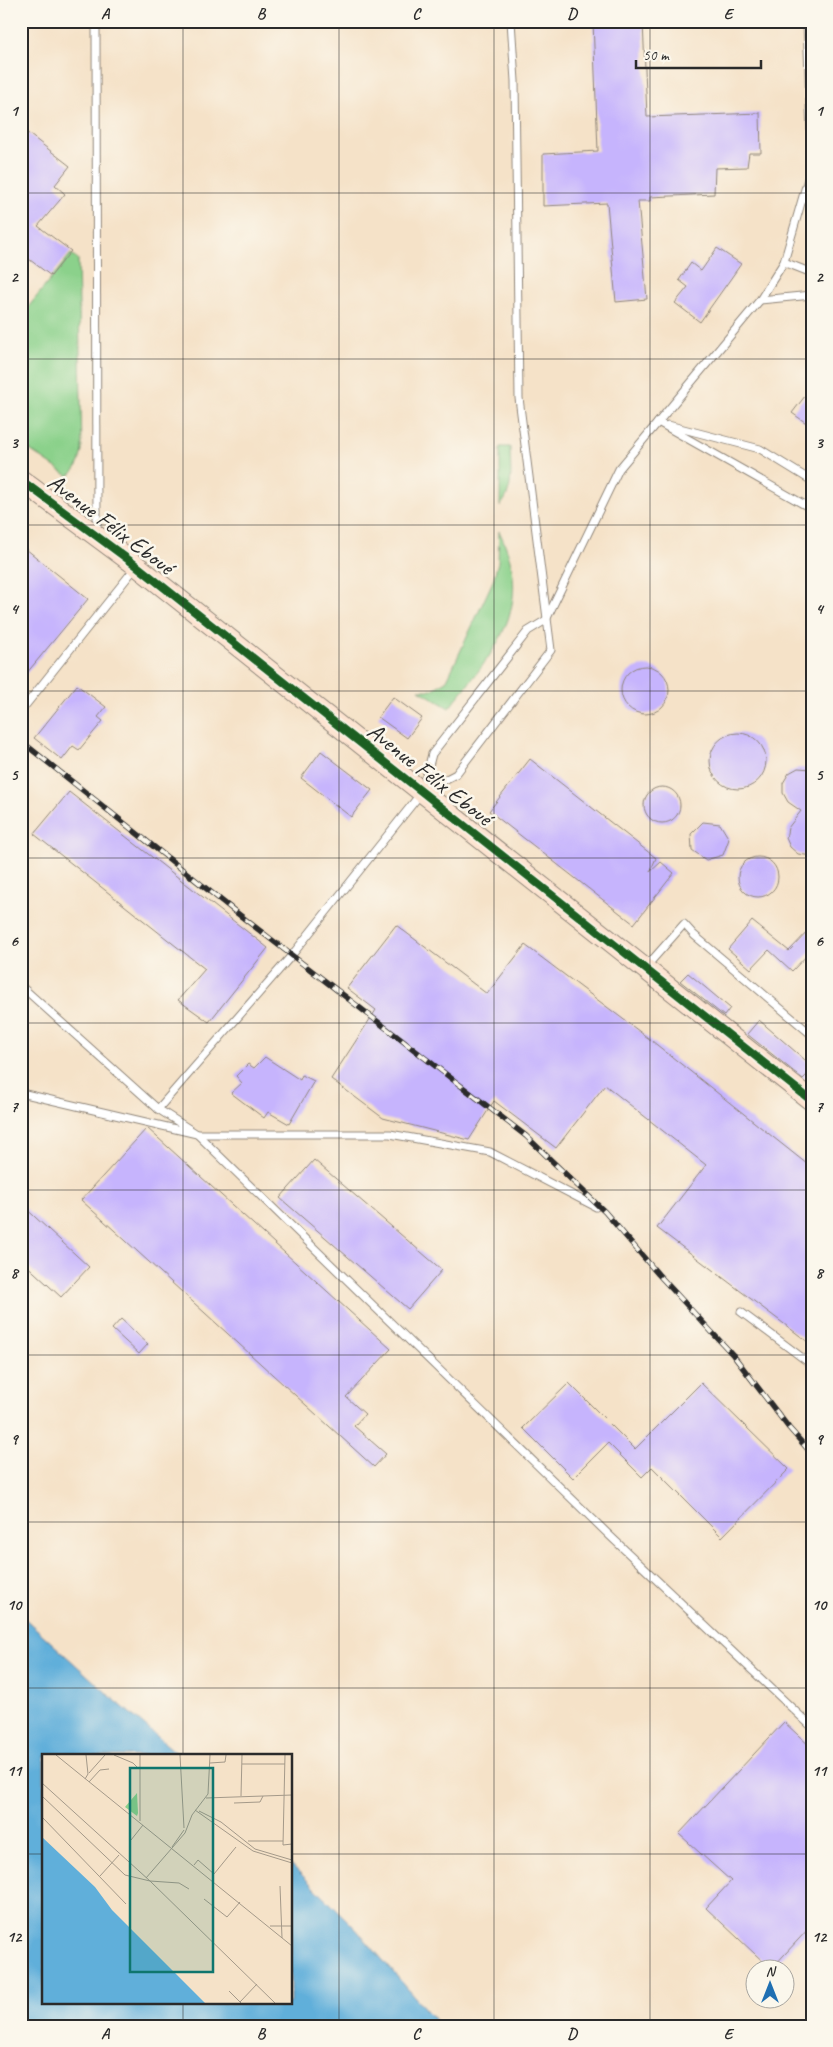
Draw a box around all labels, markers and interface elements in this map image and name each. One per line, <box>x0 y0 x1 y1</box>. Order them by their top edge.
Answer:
text: A <box>101 4 111 24</box>
text: B <box>257 4 267 24</box>
text: C <box>412 4 422 24</box>
text: D <box>567 4 578 24</box>
text: E <box>724 4 735 24</box>
scale bar <box>636 38 760 70</box>
text: 50 m <box>643 46 670 65</box>
text: 1 <box>10 101 19 121</box>
text: 1 <box>815 101 824 121</box>
text: 2 <box>10 267 19 287</box>
text: 2 <box>815 267 824 287</box>
text: 3 <box>10 433 19 453</box>
text: 3 <box>815 433 824 453</box>
street label: Avenue Félix Eboué <box>42 467 183 584</box>
text: 4 <box>10 599 19 619</box>
text: 4 <box>815 599 824 619</box>
street label: Avenue Félix Eboué <box>361 716 502 835</box>
text: 5 <box>11 765 20 785</box>
text: 5 <box>816 765 825 785</box>
text: 6 <box>10 931 19 951</box>
text: 6 <box>815 931 824 951</box>
text: 7 <box>10 1097 19 1117</box>
text: 7 <box>815 1097 824 1117</box>
text: 8 <box>10 1263 19 1283</box>
text: 8 <box>815 1263 824 1283</box>
text: 9 <box>10 1429 19 1449</box>
text: 9 <box>815 1429 824 1449</box>
text: 10 <box>7 1595 23 1615</box>
text: 10 <box>812 1595 828 1615</box>
inset map <box>42 1754 292 2004</box>
text: 11 <box>7 1761 23 1781</box>
text: 11 <box>812 1761 828 1781</box>
text: 12 <box>7 1927 23 1947</box>
text: 12 <box>812 1927 828 1947</box>
north arrow <box>746 1960 796 2010</box>
text: N <box>766 1963 777 1980</box>
text: A <box>101 2024 111 2044</box>
text: B <box>257 2024 267 2044</box>
text: C <box>412 2024 422 2044</box>
text: D <box>567 2024 578 2044</box>
text: E <box>724 2024 735 2044</box>

